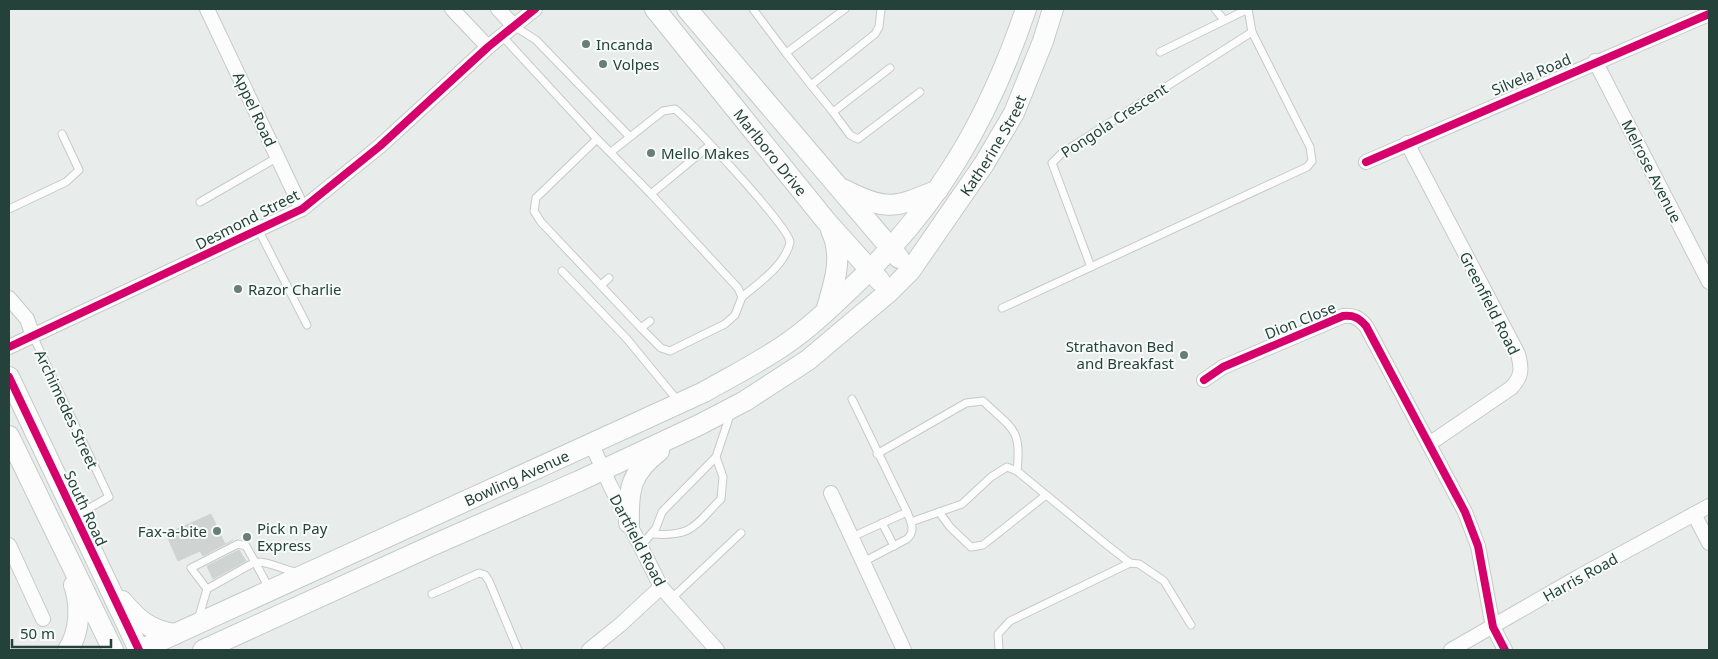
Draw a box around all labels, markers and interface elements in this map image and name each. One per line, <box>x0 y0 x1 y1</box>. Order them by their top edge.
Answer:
place label: Incanda <box>596 34 653 54</box>
marker: Incanda <box>580 38 592 50</box>
street label: Silvela Road <box>1488 48 1574 100</box>
place label: Volpes <box>613 54 660 74</box>
marker: Volpes <box>597 58 609 70</box>
street label: Appel Road <box>229 68 281 150</box>
street label: Pongola Crescent <box>1057 78 1172 162</box>
street label: Katherine Street <box>955 91 1031 200</box>
street label: Marlboro Drive <box>729 105 812 200</box>
street label: Melrose Avenue <box>1617 116 1687 226</box>
place label: Mello Makes <box>661 143 749 163</box>
marker: Mello Makes <box>645 147 657 159</box>
street label: Desmond Street <box>192 184 303 254</box>
street label: Greenfield Road <box>1455 248 1525 358</box>
place label: Razor Charlie <box>248 279 342 299</box>
marker: Razor Charlie <box>232 283 244 295</box>
street label: Dion Close <box>1261 297 1339 343</box>
place label: Strathavon Bed and Breakfast <box>1066 336 1175 373</box>
street label: Archimedes Street <box>31 346 104 472</box>
marker: Strathavon Bed and Breakfast <box>1178 349 1190 361</box>
street label: Bowling Avenue <box>461 445 572 510</box>
street label: South Road <box>60 467 112 549</box>
street label: Dartfield Road <box>605 490 671 590</box>
place label: Pick n Pay Express <box>257 518 328 555</box>
place label: Fax-a-bite <box>138 521 207 541</box>
marker: Fax-a-bite <box>211 525 223 537</box>
marker: Pick n Pay Express <box>241 531 253 543</box>
street label: Harris Road <box>1539 548 1621 606</box>
scale bar <box>12 616 111 648</box>
text: 50 m <box>20 623 55 643</box>

